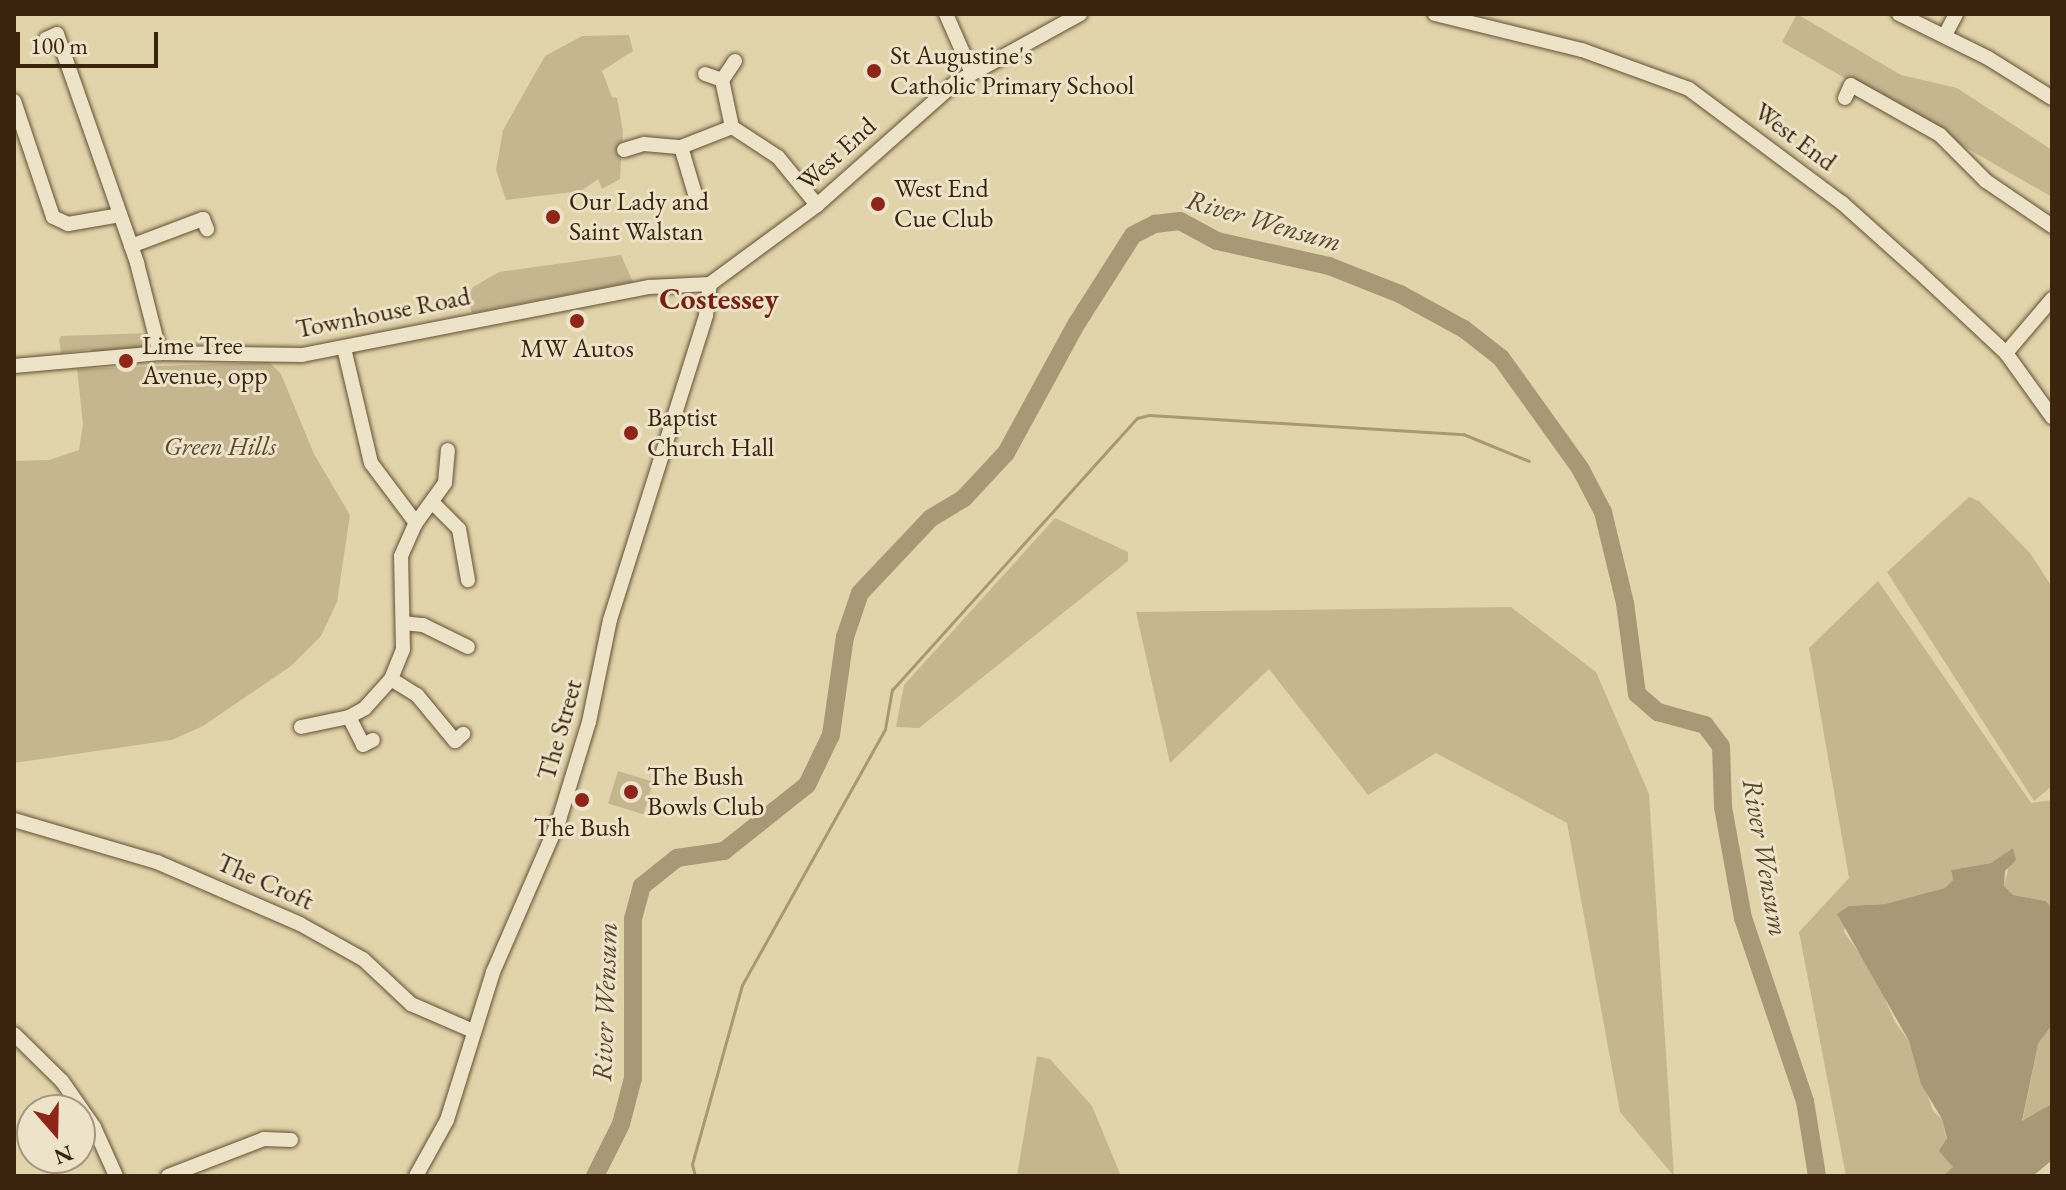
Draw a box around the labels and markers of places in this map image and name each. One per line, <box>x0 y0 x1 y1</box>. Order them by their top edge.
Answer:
place label: St Augustine's Catholic Primary School <box>890 40 1134 102</box>
marker: St Augustine's Catholic Primary School <box>865 62 883 80</box>
place label: West End Cue Club <box>894 173 993 234</box>
place label: Our Lady and Saint Walstan <box>569 186 709 248</box>
marker: West End Cue Club <box>869 195 887 213</box>
marker: Our Lady and Saint Walstan <box>544 208 562 226</box>
marker: MW Autos <box>568 312 586 330</box>
place label: Lime Tree Avenue, opp <box>142 330 268 392</box>
place label: MW Autos <box>520 333 634 365</box>
marker: Lime Tree Avenue, opp <box>117 352 135 370</box>
place label: Baptist Church Hall <box>647 402 774 464</box>
marker: Baptist Church Hall <box>622 424 640 442</box>
place label: The Bush Bowls Club <box>647 761 764 822</box>
marker: The Bush Bowls Club <box>622 783 640 801</box>
marker: The Bush <box>573 791 591 809</box>
place label: The Bush <box>534 812 630 844</box>

